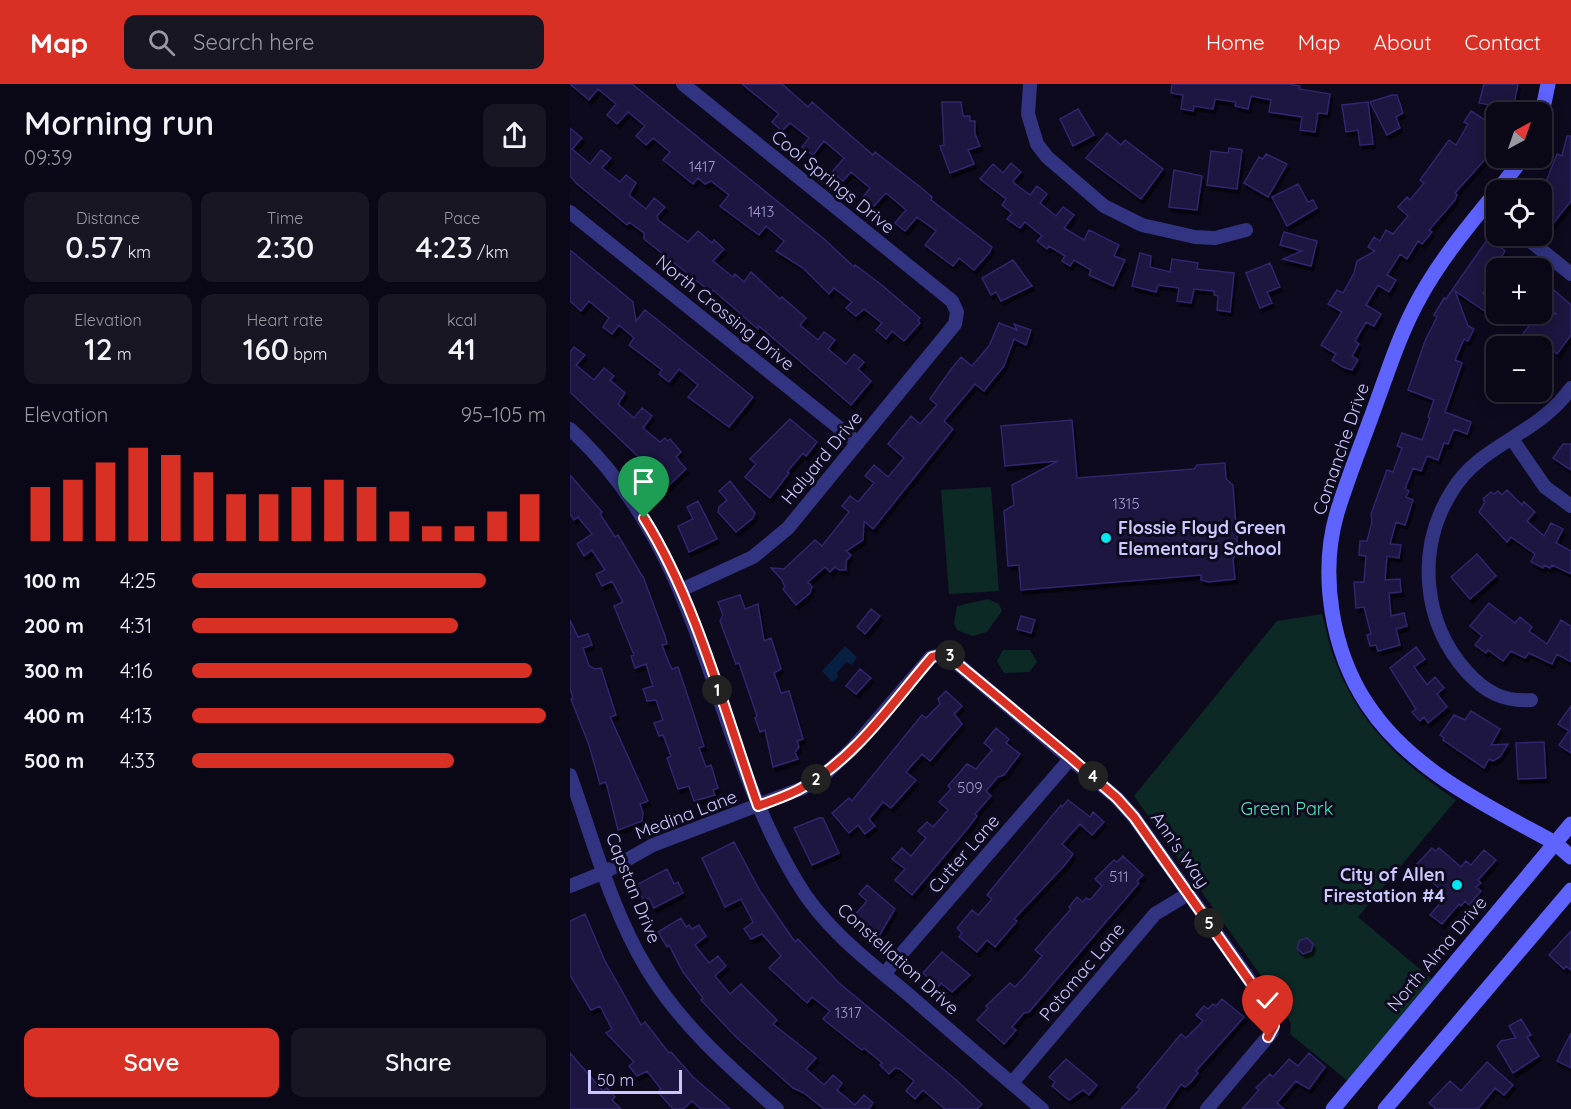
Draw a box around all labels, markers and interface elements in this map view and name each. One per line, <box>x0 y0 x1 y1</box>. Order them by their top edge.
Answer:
search box <box>124 15 544 69</box>
text: Map <box>30 25 88 60</box>
icon: search <box>145 26 178 59</box>
text: Search here <box>193 28 315 56</box>
text: Home <box>1206 29 1265 55</box>
text: Map <box>1298 29 1341 55</box>
text: About <box>1374 29 1432 55</box>
text: Contact <box>1465 29 1541 55</box>
text: Morning run <box>24 102 214 143</box>
north arrow <box>1486 102 1552 168</box>
map controls <box>1486 102 1552 402</box>
button: share <box>483 104 546 167</box>
street label: Cool Springs Drive <box>767 125 900 239</box>
text: 09:39 <box>24 145 72 170</box>
house number: 1417 <box>689 157 715 176</box>
button: locate <box>1486 180 1552 246</box>
house number: 1413 <box>748 202 774 221</box>
text: Distance <box>76 208 140 228</box>
text: Time <box>267 208 303 228</box>
text: Pace <box>444 208 480 228</box>
text: 0.57 <box>65 228 123 266</box>
text: 2:30 <box>256 228 314 266</box>
text: 4:23 <box>415 228 473 266</box>
text: km <box>123 242 151 262</box>
text: /km <box>473 242 509 262</box>
street label: North Crossing Drive <box>651 250 799 376</box>
button: + <box>1486 258 1552 324</box>
text: Elevation <box>74 310 142 330</box>
text: Heart rate <box>247 310 323 330</box>
text: kcal <box>447 310 477 330</box>
text: 12 <box>84 330 113 368</box>
text: 160 <box>243 330 289 368</box>
text: 41 <box>448 330 476 368</box>
button: − <box>1486 336 1552 402</box>
text: m <box>113 344 132 364</box>
text: bpm <box>289 344 327 364</box>
street label: Comanche Drive <box>1307 380 1374 518</box>
text: Elevation <box>24 402 108 427</box>
text: 95–105 m <box>461 402 546 427</box>
street label: Halyard Drive <box>776 406 867 509</box>
pin <box>618 456 669 518</box>
icon: arrive <box>627 465 660 498</box>
house number: 1315 <box>1112 494 1140 513</box>
place label: Flossie Floyd Green Elementary School <box>1118 516 1286 560</box>
marker: Flossie Floyd Green Elementary School <box>1099 531 1113 545</box>
text: 100 m <box>24 568 80 593</box>
text: 4:25 <box>120 568 156 593</box>
text: 200 m <box>24 613 84 638</box>
text: 4:31 <box>120 613 152 638</box>
pin: 3 <box>935 640 965 670</box>
text: 3 <box>946 645 954 665</box>
text: 300 m <box>24 658 83 683</box>
text: 4:16 <box>120 658 152 683</box>
pin: 1 <box>702 675 732 705</box>
text: 1 <box>714 680 720 700</box>
text: 400 m <box>24 703 84 728</box>
text: 4:13 <box>120 703 152 728</box>
text: 500 m <box>24 748 84 773</box>
text: 4:33 <box>120 748 155 773</box>
pin: 4 <box>1078 761 1108 791</box>
pin: 2 <box>801 764 831 794</box>
text: 4 <box>1088 766 1098 786</box>
text: 2 <box>811 769 821 789</box>
house number: 509 <box>957 778 983 797</box>
street label: Medina Lane <box>632 785 740 844</box>
park label: Green Park <box>1241 797 1333 820</box>
street label: Ann's Way <box>1146 807 1215 892</box>
street label: Cutter Lane <box>923 809 1004 898</box>
street label: Capstan Drive <box>601 829 666 947</box>
place label: City of Allen Firestation #4 <box>1324 863 1445 907</box>
house number: 511 <box>1109 867 1129 886</box>
marker: City of Allen Firestation #4 <box>1450 878 1464 892</box>
street label: North Alma Drive <box>1382 891 1492 1016</box>
street label: Constellation Drive <box>833 898 964 1019</box>
pin: 5 <box>1194 908 1224 938</box>
text: 5 <box>1204 913 1214 933</box>
street label: Potomac Lane <box>1034 918 1129 1025</box>
pin <box>1242 975 1293 1037</box>
icon: check <box>1251 984 1284 1017</box>
house number: 1317 <box>835 1003 862 1022</box>
button: Save <box>24 1028 279 1097</box>
button: Share <box>291 1028 546 1097</box>
scale bar <box>588 1067 682 1094</box>
text: 50 m <box>597 1070 634 1090</box>

